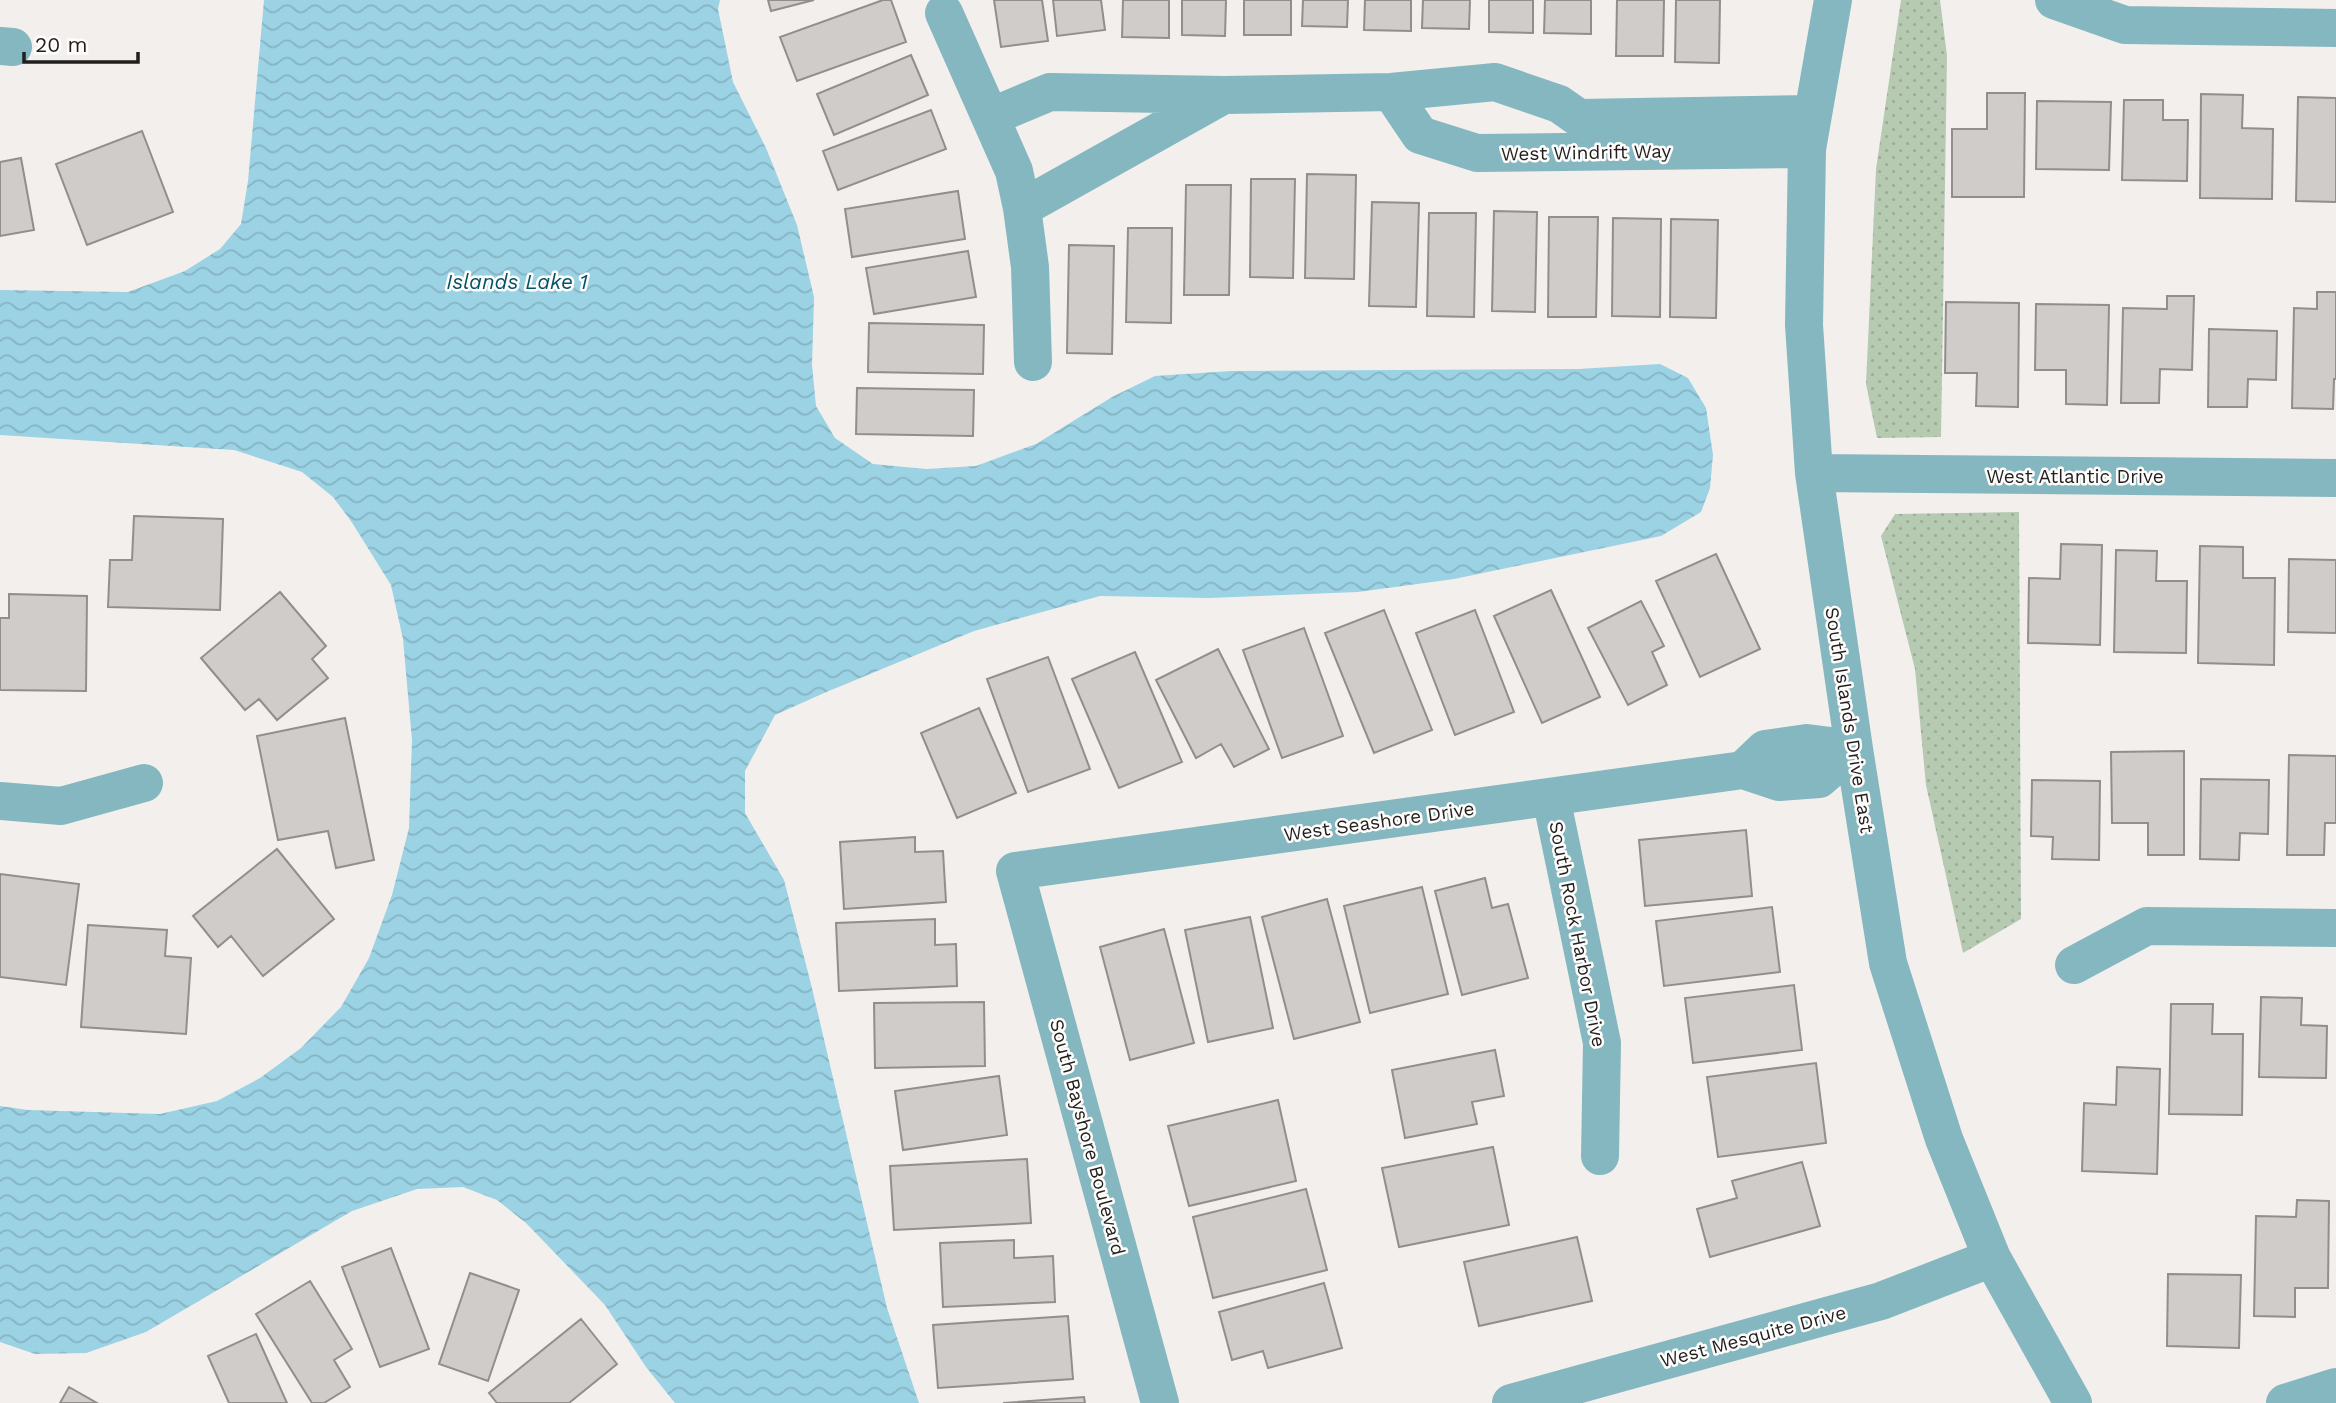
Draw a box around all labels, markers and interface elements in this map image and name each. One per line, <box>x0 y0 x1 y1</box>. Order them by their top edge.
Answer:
scale bar <box>24 21 138 65</box>
text: 20 m <box>35 32 87 57</box>
street label: West Windrift Way <box>1501 140 1672 165</box>
water label: Islands Lake 1 <box>446 269 588 294</box>
street label: West Atlantic Drive <box>1986 465 2164 488</box>
street label: South Islands Drive East <box>1820 606 1879 835</box>
street label: West Seashore Drive <box>1282 797 1476 846</box>
street label: South Rock Harbor Drive <box>1544 819 1611 1049</box>
street label: South Bayshore Boulevard <box>1045 1017 1130 1258</box>
street label: West Mesquite Drive <box>1658 1301 1849 1372</box>

